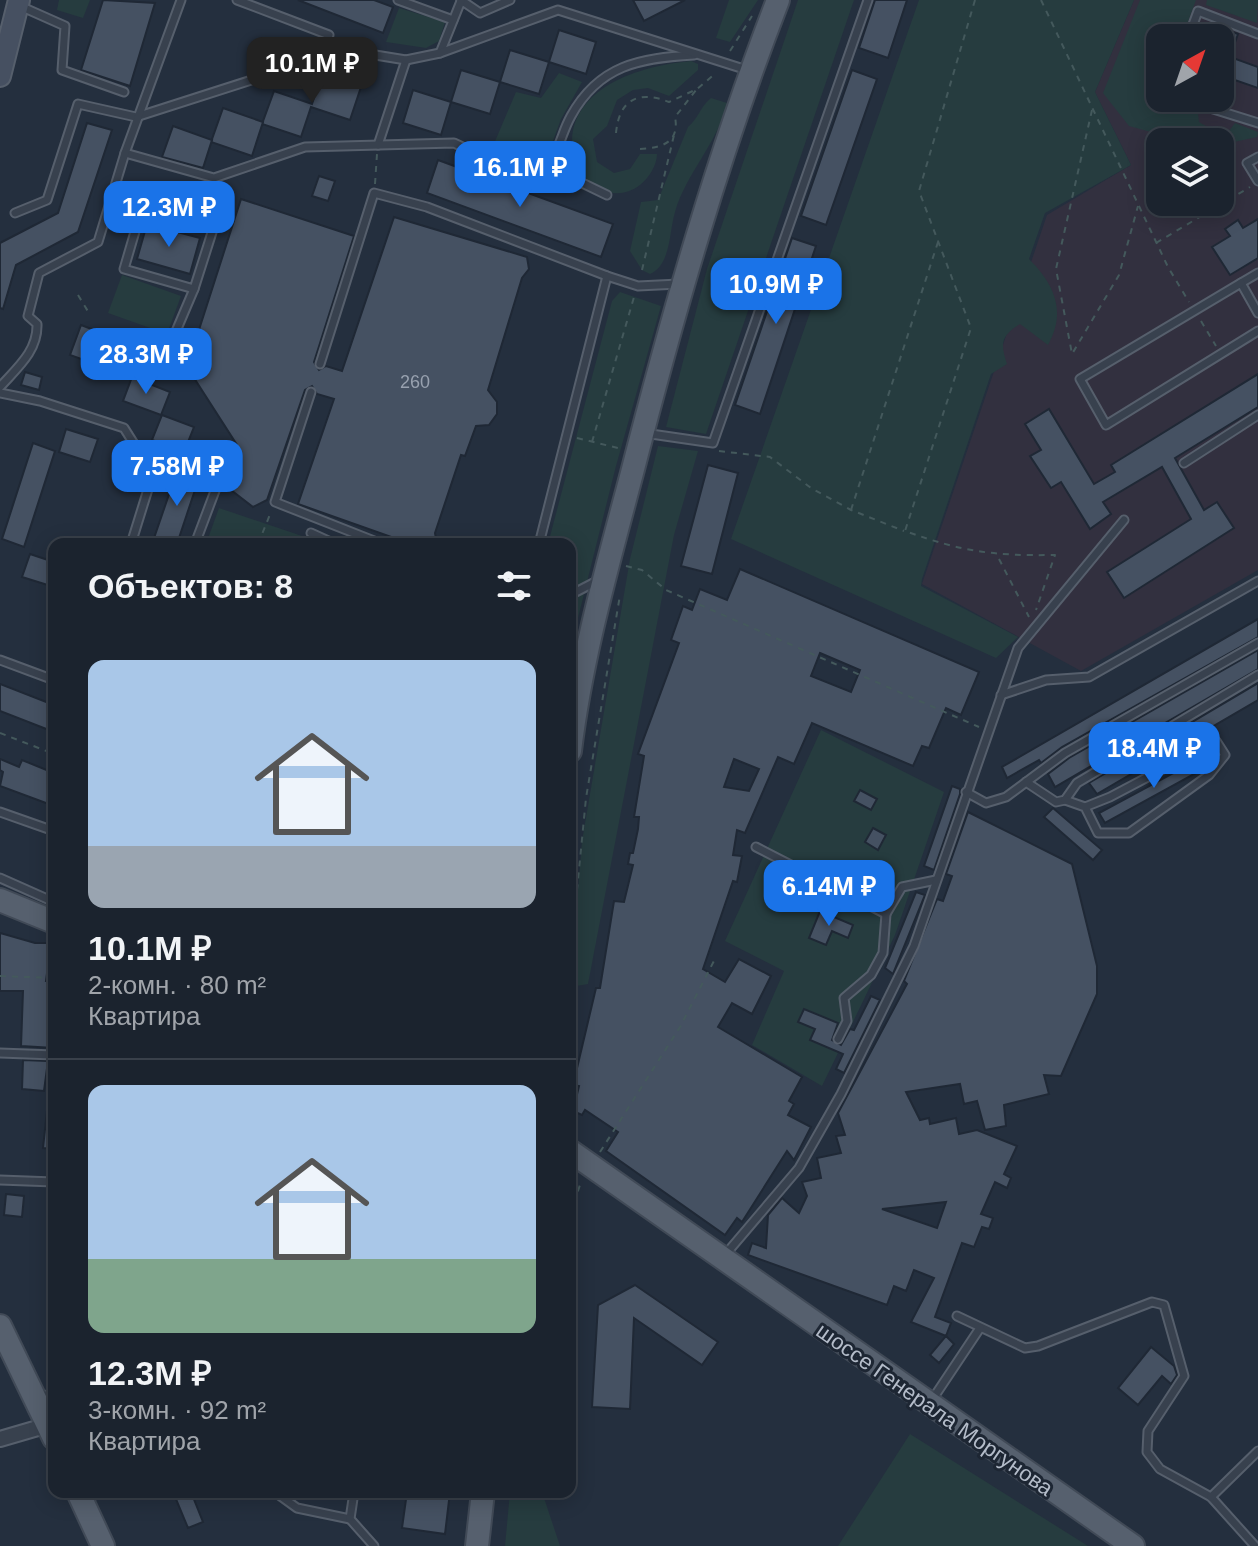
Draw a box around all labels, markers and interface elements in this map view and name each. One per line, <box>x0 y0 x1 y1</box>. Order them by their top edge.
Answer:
north arrow <box>1146 24 1234 112</box>
map controls <box>1146 24 1234 216</box>
pin: 10.1M ₽ <box>238 37 386 105</box>
text: 10.1M ₽ <box>265 48 359 78</box>
button: layers <box>1146 128 1234 216</box>
pin: 16.1M ₽ <box>446 141 594 209</box>
text: 16.1M ₽ <box>473 152 567 182</box>
pin: 12.3M ₽ <box>95 181 243 249</box>
text: 12.3M ₽ <box>122 192 216 222</box>
pin: 10.9M ₽ <box>702 258 850 326</box>
text: 10.9M ₽ <box>729 269 823 299</box>
pin: 28.3M ₽ <box>72 328 220 396</box>
text: 28.3M ₽ <box>99 339 193 369</box>
house number: 260 <box>400 372 430 392</box>
pin: 7.58M ₽ <box>103 440 251 508</box>
text: 7.58M ₽ <box>130 451 224 481</box>
icon: filters <box>492 564 536 608</box>
text: Объектов: 8 <box>88 567 293 605</box>
icon: home <box>240 712 384 856</box>
pin: 18.4M ₽ <box>1080 722 1228 790</box>
text: 18.4M ₽ <box>1107 733 1201 763</box>
pin: 6.14M ₽ <box>755 860 903 928</box>
text: 6.14M ₽ <box>782 871 876 901</box>
text: 10.1M ₽ <box>88 929 212 967</box>
text: 2-комн. · 80 m² <box>88 970 266 1000</box>
text: Квартира <box>88 1001 200 1031</box>
icon: home <box>240 1137 384 1281</box>
street label: шоссе Генерала Моргунова <box>812 1318 1058 1501</box>
text: 12.3M ₽ <box>88 1354 212 1392</box>
text: 3-комн. · 92 m² <box>88 1395 266 1425</box>
text: Квартира <box>88 1426 200 1456</box>

